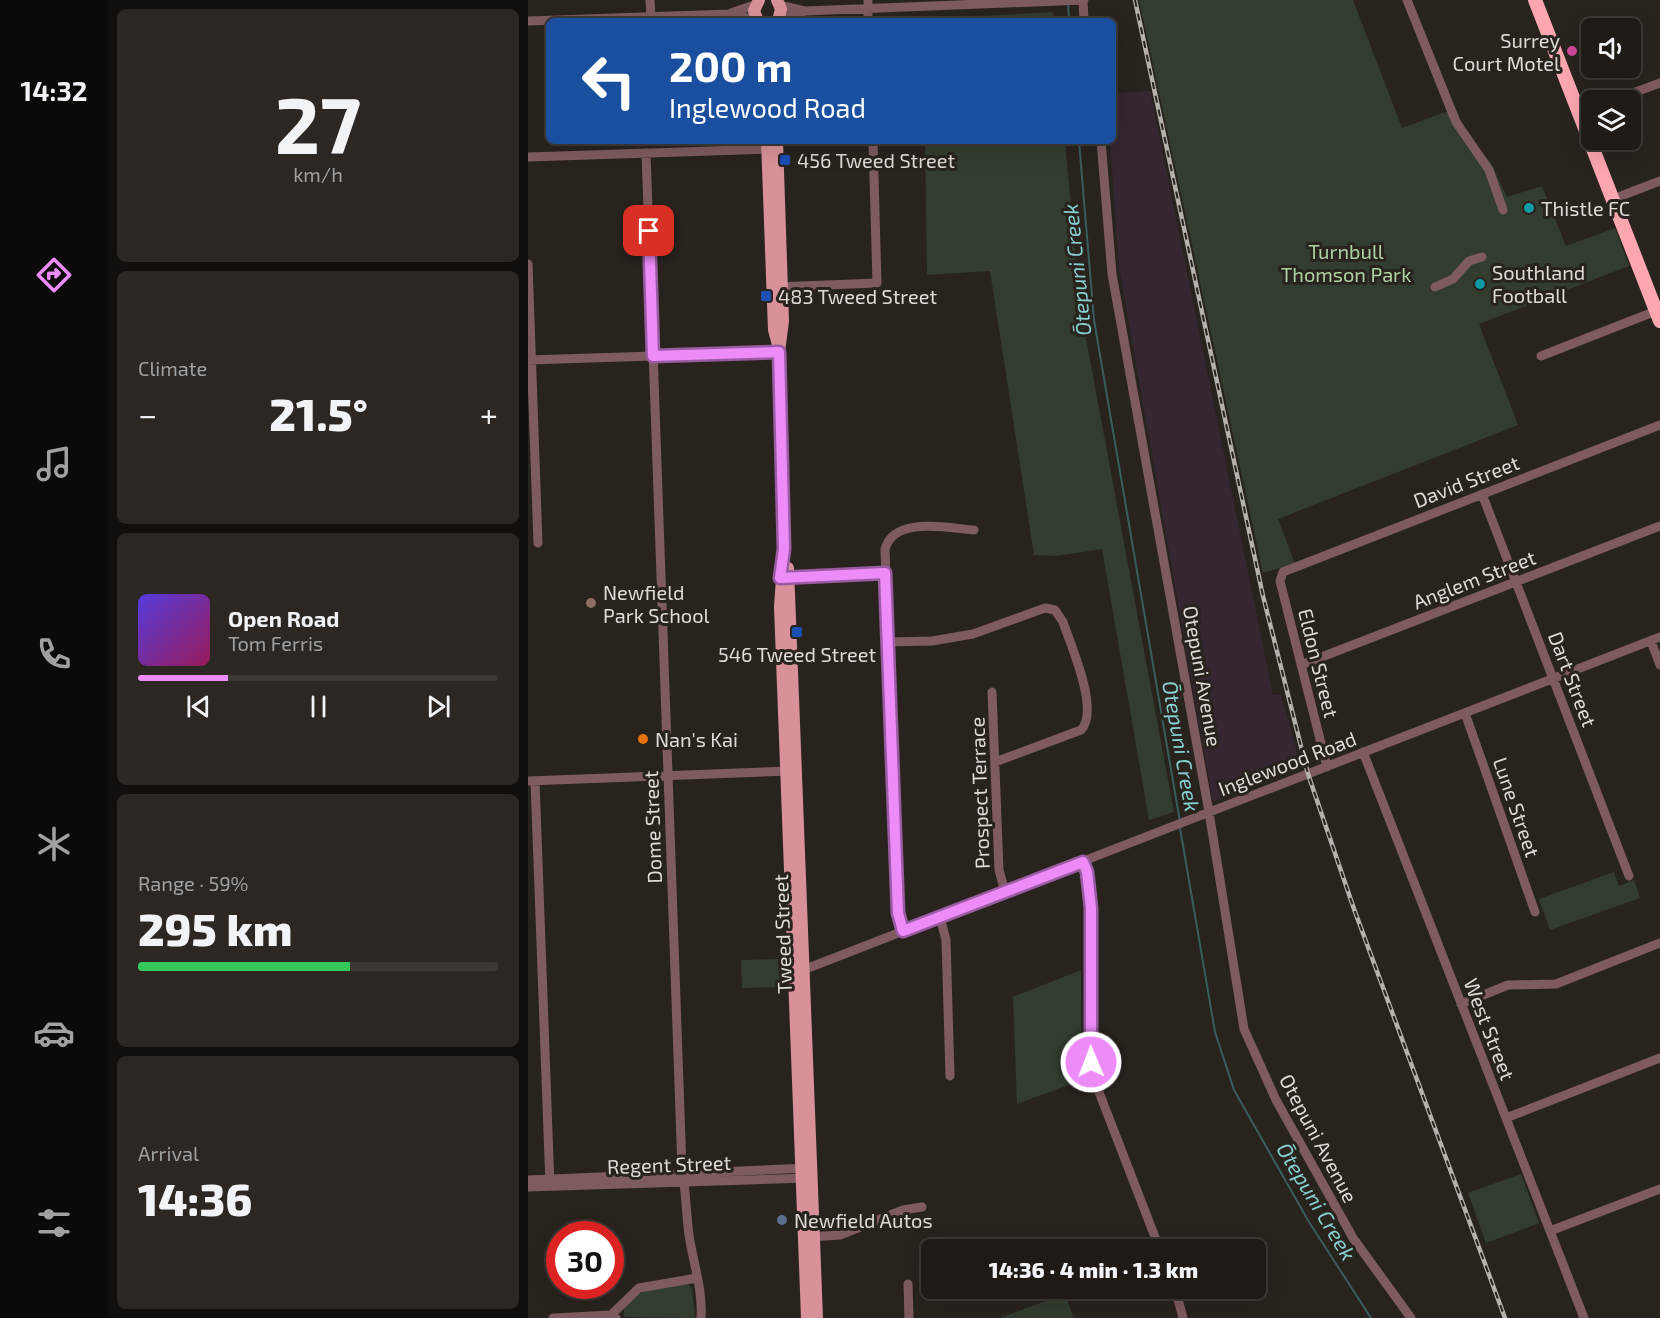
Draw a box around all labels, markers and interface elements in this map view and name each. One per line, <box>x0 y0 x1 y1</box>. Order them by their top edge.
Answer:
map controls <box>1581 18 1641 150</box>
button: sound <box>1581 18 1641 78</box>
place label: Surrey Court Motel <box>1453 28 1560 75</box>
text: 200 m <box>669 40 792 90</box>
icon: left <box>570 42 648 120</box>
marker: Surrey Court Motel <box>1565 44 1579 58</box>
text: 14:32 <box>21 74 87 106</box>
text: 27 <box>275 76 361 170</box>
button: layers <box>1581 90 1641 150</box>
text: Inglewood Road <box>669 91 866 123</box>
place label: 456 Tweed Street <box>797 148 955 172</box>
marker: 456 Tweed Street <box>778 153 792 167</box>
text: km/h <box>293 162 343 186</box>
place label: Thistle FC <box>1541 196 1630 220</box>
marker: Thistle FC <box>1522 201 1536 215</box>
water label: Ōtepuni Creek <box>1057 203 1095 337</box>
pin <box>623 205 674 256</box>
icon: arrive <box>632 214 665 247</box>
park label: Turnbull Thomson Park <box>1281 239 1411 286</box>
icon: directions <box>33 254 75 296</box>
place label: Southland Football <box>1492 260 1585 307</box>
marker: Southland Football <box>1473 277 1487 291</box>
place label: 483 Tweed Street <box>778 284 938 308</box>
marker: 483 Tweed Street <box>759 289 773 303</box>
text: Climate <box>138 356 207 380</box>
text: 21.5° <box>269 386 368 440</box>
text: − <box>138 394 157 434</box>
text: + <box>480 394 498 434</box>
icon: music <box>33 443 75 485</box>
street label: David Street <box>1410 450 1523 512</box>
street label: Anglem Street <box>1409 544 1539 613</box>
place label: Newfield Park School <box>603 580 709 627</box>
marker: Newfield Park School <box>584 596 598 610</box>
street label: Otepuni Avenue <box>1179 604 1227 748</box>
text: Open Road <box>228 605 340 631</box>
street label: Eldon Street <box>1294 606 1344 720</box>
marker: 546 Tweed Street <box>790 625 804 639</box>
street label: Dart Street <box>1544 628 1602 730</box>
text: Tom Ferris <box>228 631 323 655</box>
icon: phone <box>33 633 75 675</box>
place label: 546 Tweed Street <box>718 642 876 666</box>
water label: Ōtepuni Creek <box>1158 678 1206 814</box>
icon: previous <box>182 690 215 723</box>
icon: pause <box>302 690 335 723</box>
icon: next <box>422 690 455 723</box>
street label: Prospect Terrace <box>964 716 994 870</box>
street label: Inglewood Road <box>1215 726 1359 800</box>
place label: Nan's Kai <box>655 727 738 751</box>
marker: Nan's Kai <box>636 732 650 746</box>
street label: Lune Street <box>1489 754 1545 860</box>
street label: Dome Street <box>638 770 666 884</box>
icon: climate <box>33 823 75 865</box>
text: Range · 59% <box>138 871 248 895</box>
street label: Tweed Street <box>768 873 796 994</box>
text: 295 km <box>138 901 293 955</box>
street label: West Street <box>1460 975 1521 1084</box>
icon: car <box>33 1012 75 1054</box>
position arrow <box>1059 1030 1123 1094</box>
street label: Otepuni Avenue <box>1275 1070 1363 1206</box>
water label: Ōtepuni Creek <box>1272 1138 1362 1264</box>
text: Arrival <box>138 1141 199 1165</box>
street label: Regent Street <box>607 1150 732 1178</box>
text: 14:36 <box>138 1171 252 1225</box>
icon: filters <box>33 1202 75 1244</box>
place label: Newfield Autos <box>794 1208 933 1232</box>
marker: Newfield Autos <box>775 1213 789 1227</box>
speed limit sign: 30 <box>546 1221 624 1299</box>
text: 14:36 · 4 min · 1.3 km <box>989 1256 1198 1282</box>

